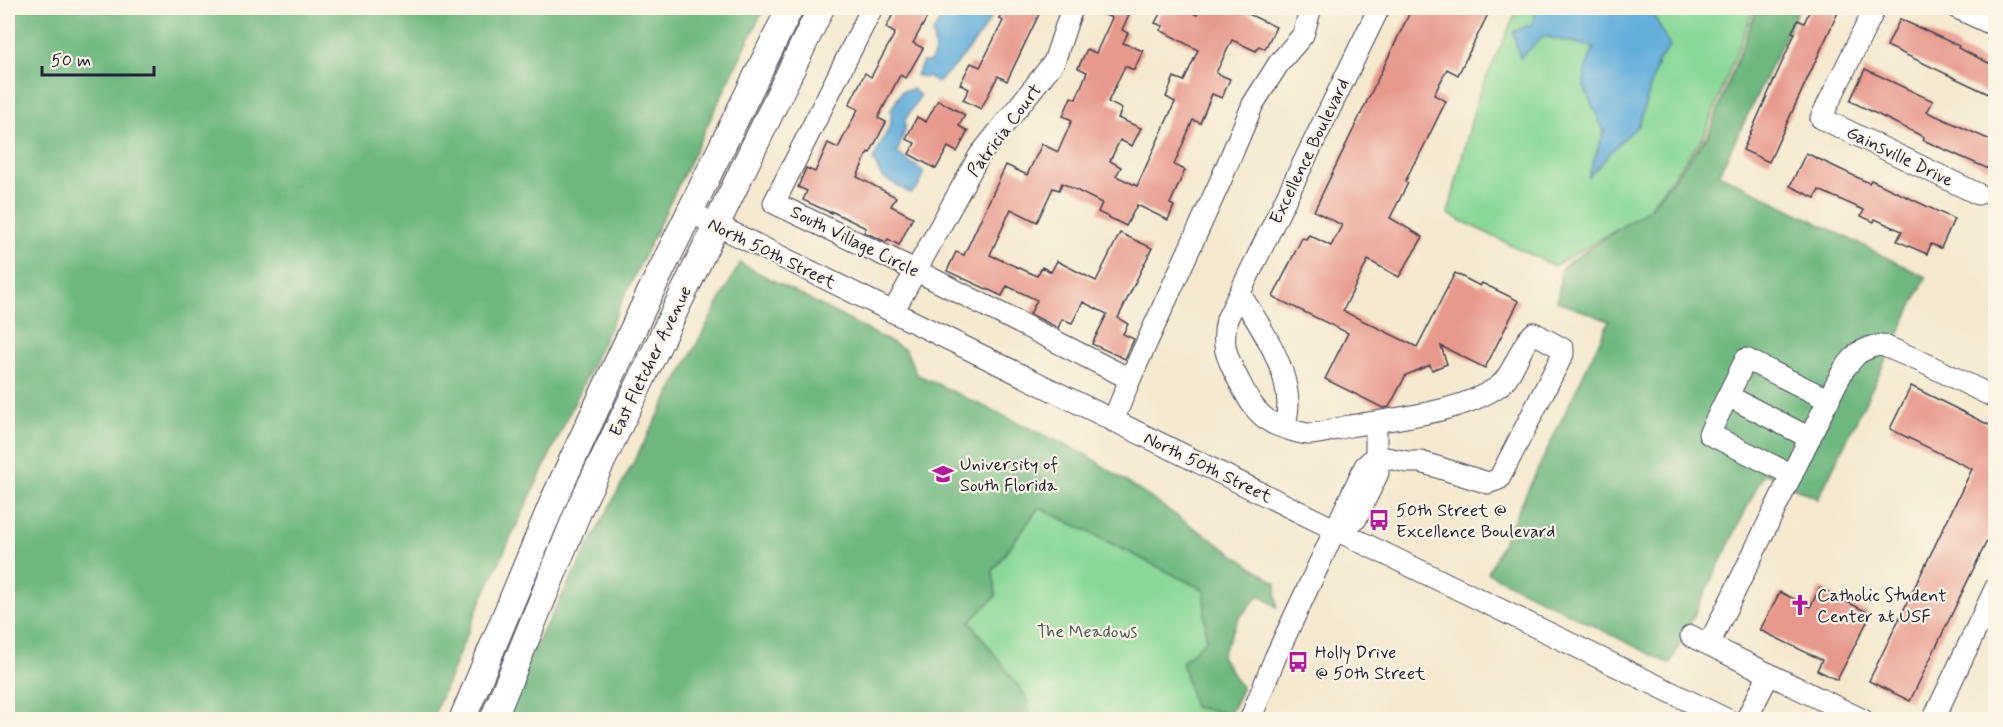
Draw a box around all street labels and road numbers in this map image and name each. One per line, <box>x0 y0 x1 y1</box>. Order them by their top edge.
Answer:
street label: Excellence Boulevard <box>1264 75 1356 228</box>
street label: Patricia Court <box>962 79 1048 182</box>
street label: Gainsville Drive <box>1842 121 1957 193</box>
street label: South Village Circle <box>786 200 923 284</box>
street label: North 50th Street <box>704 213 840 295</box>
street label: East Fletcher Avenue <box>604 282 698 441</box>
street label: North 50th Street <box>1140 427 1276 509</box>

